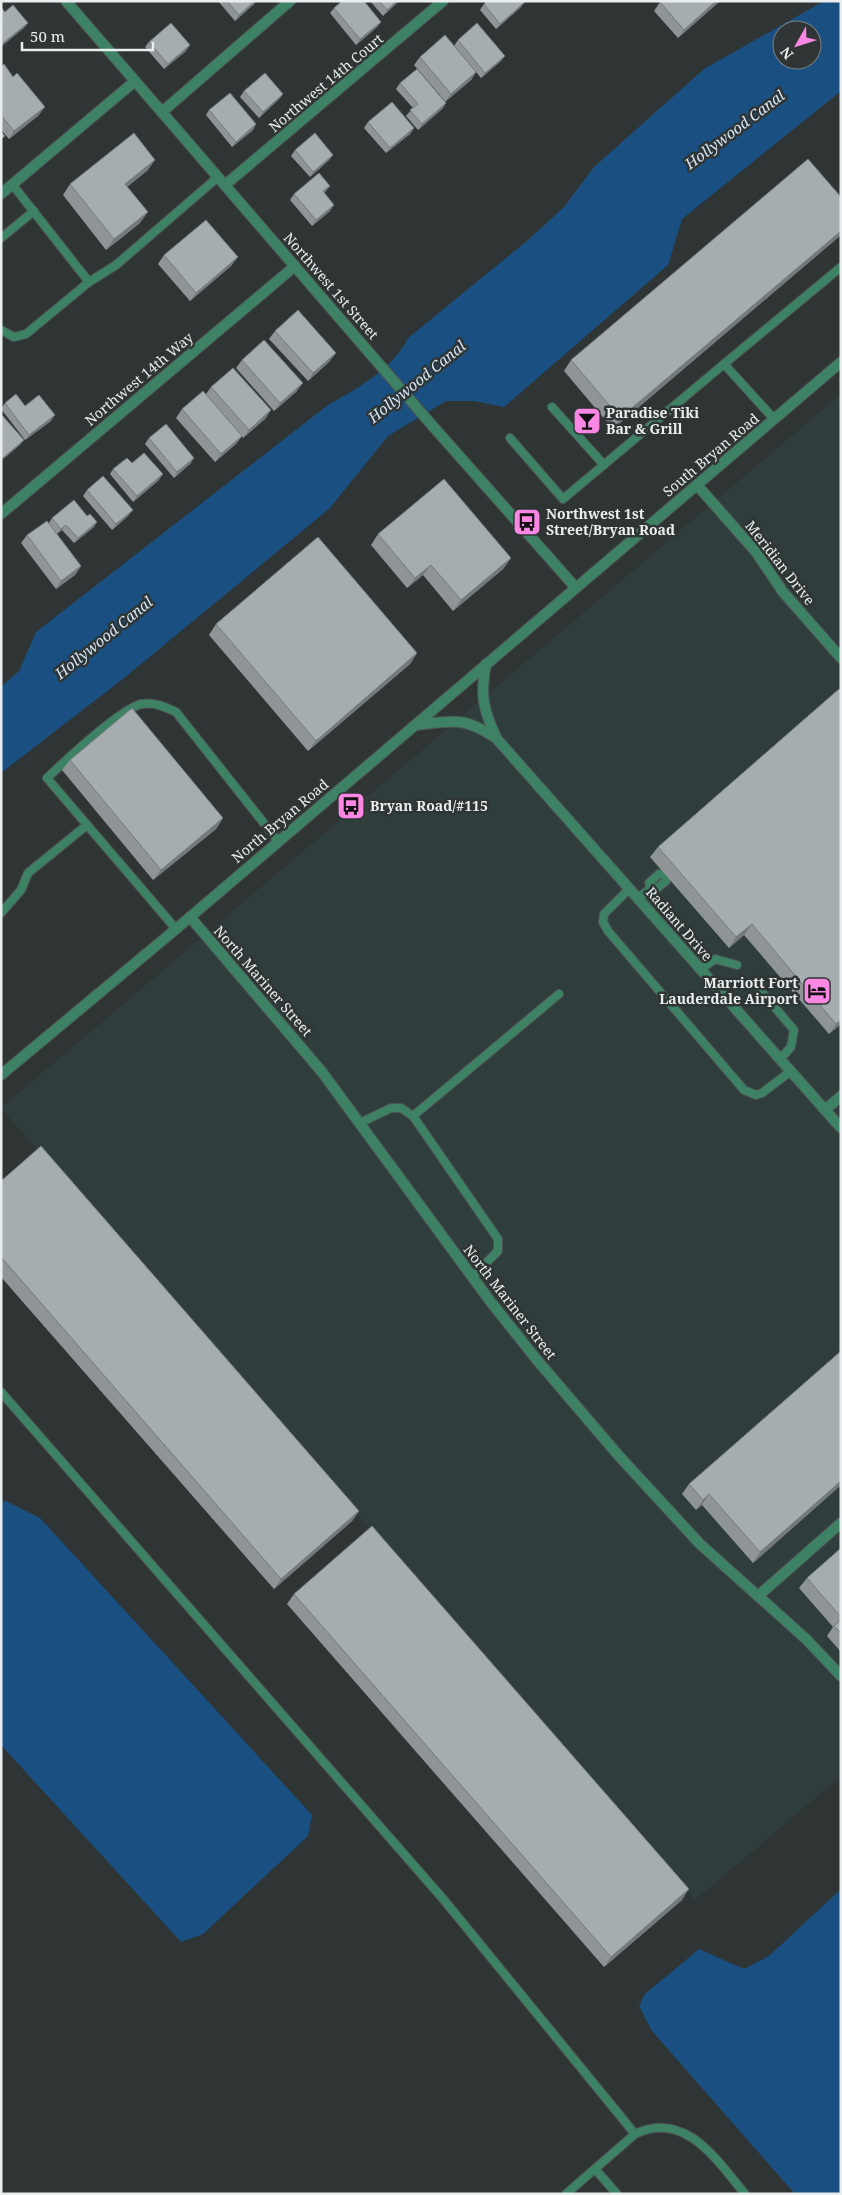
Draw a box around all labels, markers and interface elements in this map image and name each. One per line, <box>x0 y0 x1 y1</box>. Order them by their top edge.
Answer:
scale bar <box>22 20 154 52</box>
north arrow <box>772 20 822 70</box>
text: 50 m <box>30 26 65 46</box>
street label: Northwest 14th Court <box>264 29 387 136</box>
text: N <box>776 43 797 64</box>
water label: Hollywood Canal <box>680 85 789 174</box>
street label: Northwest 1st Street <box>280 228 383 343</box>
street label: Northwest 14th Way <box>81 328 197 430</box>
water label: Hollywood Canal <box>363 335 470 427</box>
place label: Paradise Tiki Bar & Grill <box>606 403 699 438</box>
bar icon: Paradise Tiki Bar & Grill <box>572 406 602 436</box>
street label: South Bryan Road <box>659 409 763 500</box>
place label: Northwest 1st Street/Bryan Road <box>546 504 675 539</box>
bus stop icon: Northwest 1st Street/Bryan Road <box>512 507 542 537</box>
street label: Meridian Drive <box>741 517 819 609</box>
water label: Hollywood Canal <box>50 591 157 683</box>
street label: North Bryan Road <box>227 774 332 867</box>
bus stop icon: Bryan Road/#115 <box>336 791 366 821</box>
place label: Bryan Road/#115 <box>370 796 488 815</box>
street label: Radiant Drive <box>642 883 717 965</box>
street label: North Mariner Street <box>210 921 317 1040</box>
place label: Marriott Fort Lauderdale Airport <box>659 973 798 1008</box>
hotel icon: Marriott Fort Lauderdale Airport <box>802 976 832 1006</box>
street label: North Mariner Street <box>460 1240 561 1363</box>

